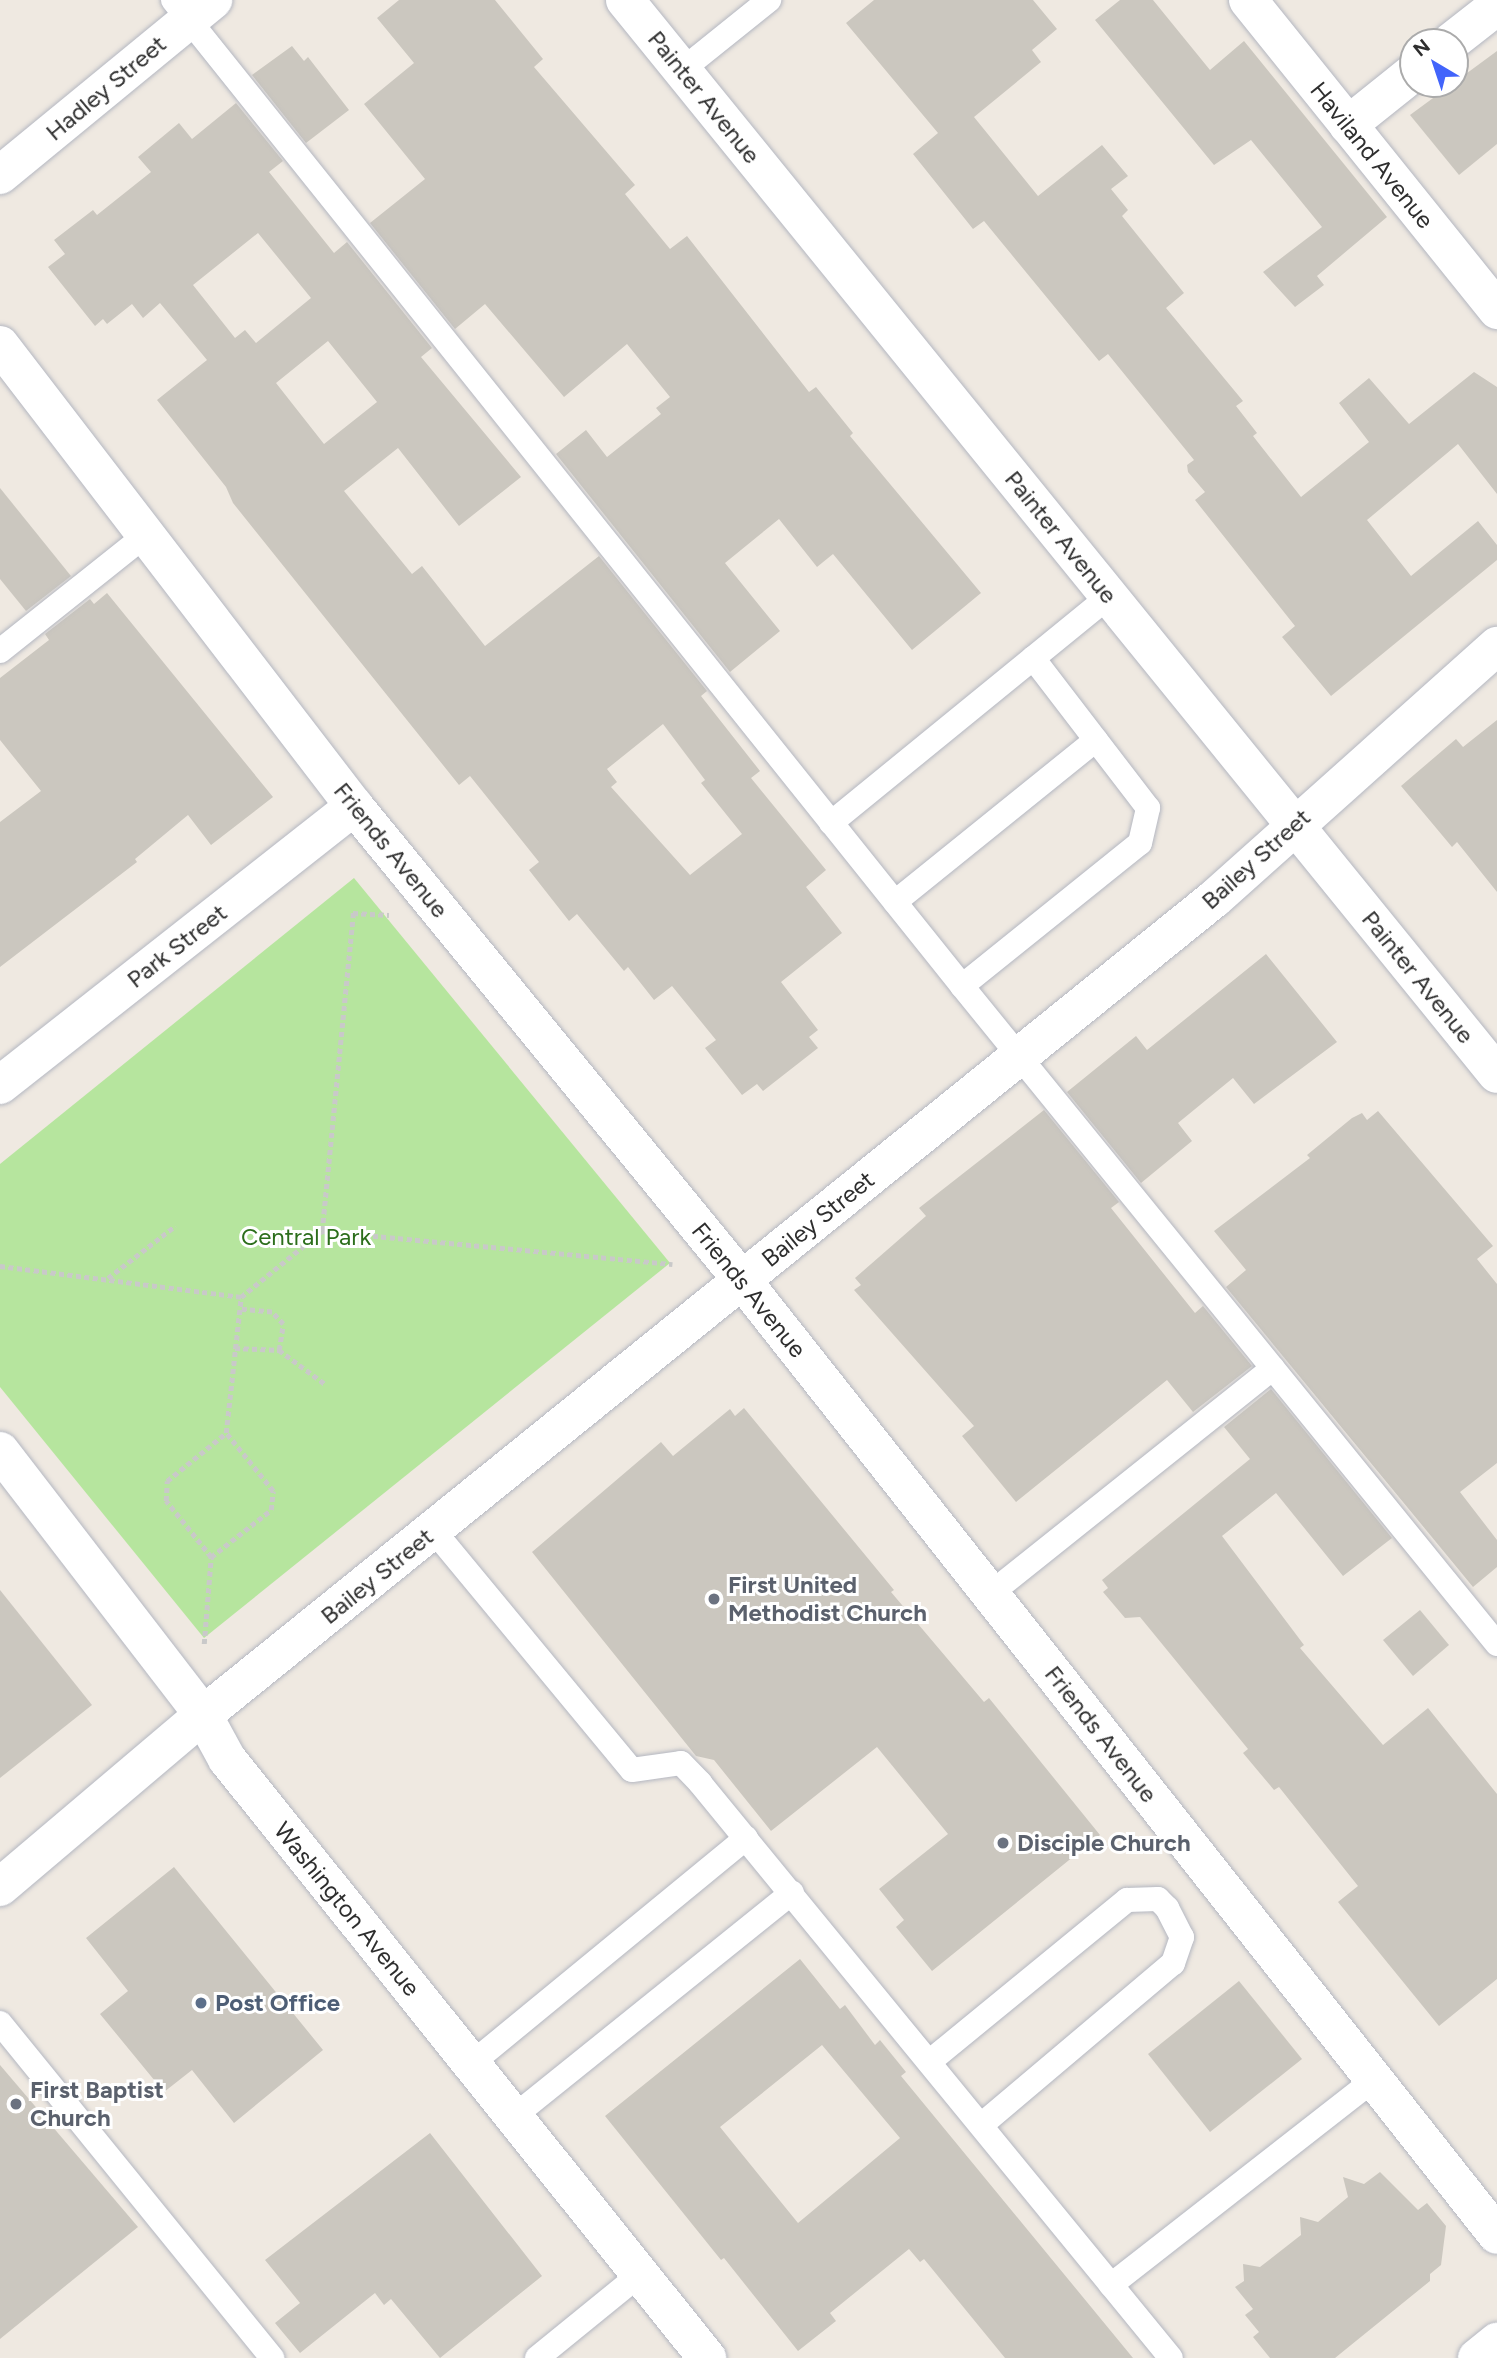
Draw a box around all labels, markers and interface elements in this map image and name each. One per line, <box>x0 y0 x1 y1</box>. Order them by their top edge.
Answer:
street label: Painter Avenue <box>642 25 766 169</box>
north arrow <box>1399 28 1469 98</box>
street label: Hadley Street <box>40 29 172 147</box>
text: N <box>1409 34 1435 61</box>
street label: Haviland Avenue <box>1304 76 1440 234</box>
street label: Painter Avenue <box>999 465 1123 609</box>
street label: Friends Avenue <box>328 777 454 923</box>
street label: Bailey Street <box>1196 803 1316 915</box>
street label: Park Street <box>121 898 233 994</box>
street label: Painter Avenue <box>1356 905 1480 1049</box>
street label: Bailey Street <box>756 1165 880 1273</box>
street label: Friends Avenue <box>686 1217 812 1363</box>
park label: Central Park <box>241 1223 371 1251</box>
street label: Bailey Street <box>315 1522 439 1630</box>
place label: First United Methodist Church <box>728 1571 927 1627</box>
marker: First United Methodist Church <box>706 1591 722 1607</box>
street label: Friends Avenue <box>1039 1660 1163 1808</box>
street label: Washington Avenue <box>268 1816 426 2002</box>
place label: Disciple Church <box>1017 1829 1191 1857</box>
marker: Disciple Church <box>995 1835 1011 1851</box>
place label: Post Office <box>215 1989 340 2017</box>
marker: Post Office <box>193 1995 209 2011</box>
place label: First Baptist Church <box>30 2076 164 2132</box>
marker: First Baptist Church <box>8 2096 24 2112</box>

